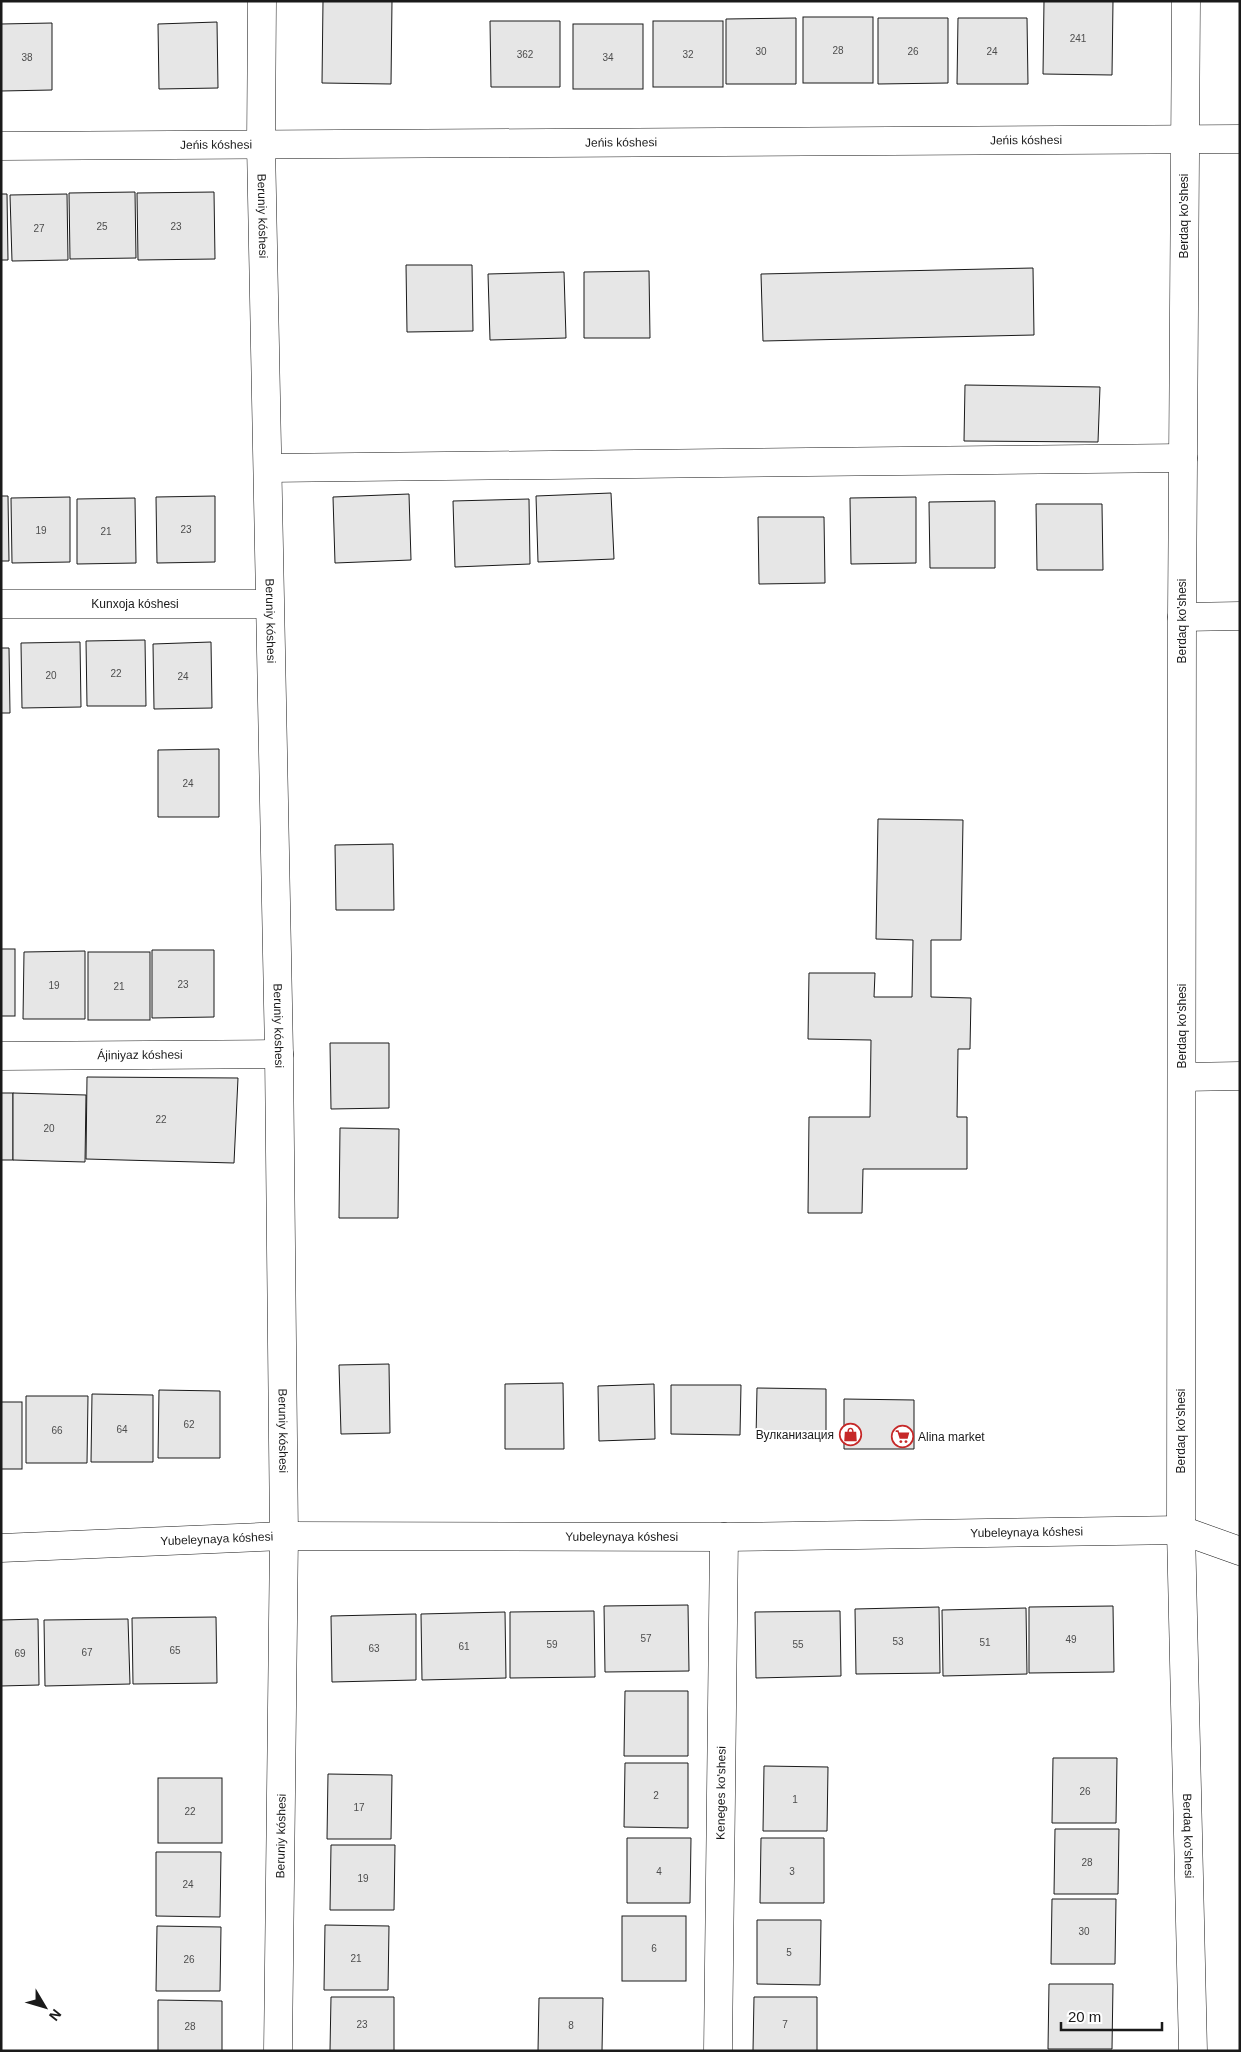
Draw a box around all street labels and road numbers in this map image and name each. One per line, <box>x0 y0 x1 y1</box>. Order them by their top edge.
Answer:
street label: Jeńis kóshesi <box>990 133 1062 147</box>
street label: Jeńis kóshesi <box>585 135 657 150</box>
street label: Jeńis kóshesi <box>180 138 252 152</box>
street label: Beruniy kóshesi <box>255 173 270 259</box>
street label: Berdaq ko'shesi <box>1177 173 1191 259</box>
street label: Beruniy kóshesi <box>263 578 278 663</box>
street label: Berdaq ko'shesi <box>1175 578 1189 664</box>
street label: Kunxoja kóshesi <box>91 597 179 611</box>
street label: Beruniy kóshesi <box>271 983 286 1068</box>
street label: Berdaq ko'shesi <box>1175 983 1189 1069</box>
street label: Ájiniyaz kóshesi <box>97 1047 183 1062</box>
street label: Beruniy kóshesi <box>275 1388 290 1473</box>
street label: Berdaq ko'shesi <box>1174 1388 1188 1474</box>
street label: Yubeleynaya kóshesi <box>970 1524 1083 1540</box>
street label: Yubeleynaya kóshesi <box>160 1529 274 1548</box>
street label: Yubeleynaya kóshesi <box>565 1530 678 1544</box>
street label: Keneges ko'shesi <box>713 1746 729 1840</box>
street label: Berdaq ko'shesi <box>1180 1793 1196 1879</box>
street label: Beruniy kóshesi <box>273 1794 289 1878</box>

